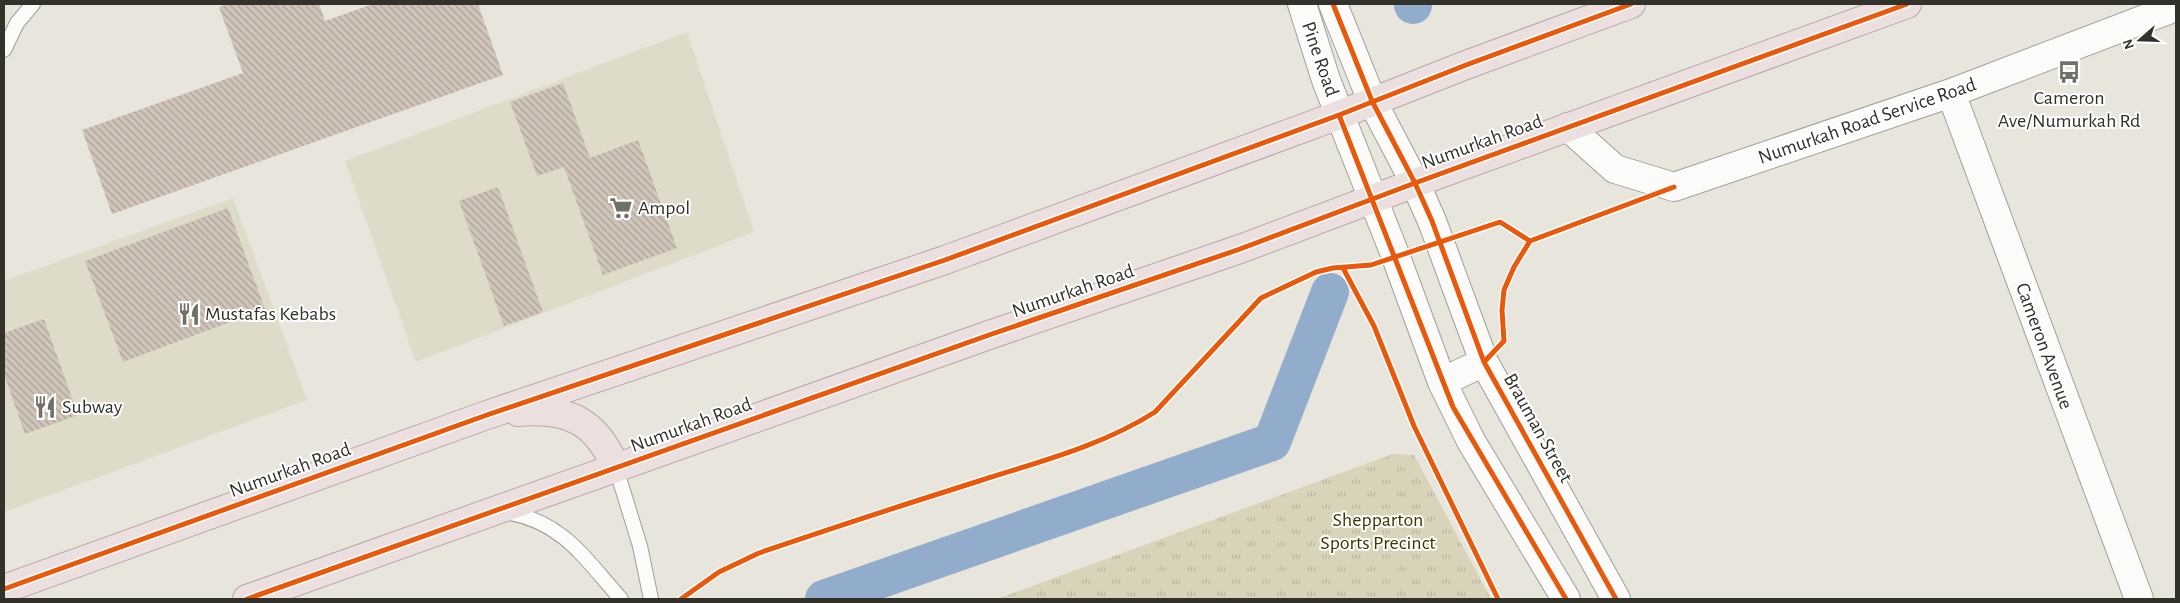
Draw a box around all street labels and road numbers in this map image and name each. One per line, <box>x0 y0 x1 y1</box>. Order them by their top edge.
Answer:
street label: Pine Road <box>1298 19 1342 99</box>
street label: Numurkah Road Service Road <box>1756 74 1978 168</box>
street label: Numurkah Road <box>1419 111 1545 173</box>
street label: Numurkah Road <box>1010 261 1136 321</box>
street label: Cameron Avenue <box>2012 280 2076 412</box>
street label: Brauman Street <box>1500 370 1577 487</box>
street label: Numurkah Road <box>628 394 754 456</box>
street label: Numurkah Road <box>227 439 353 501</box>

